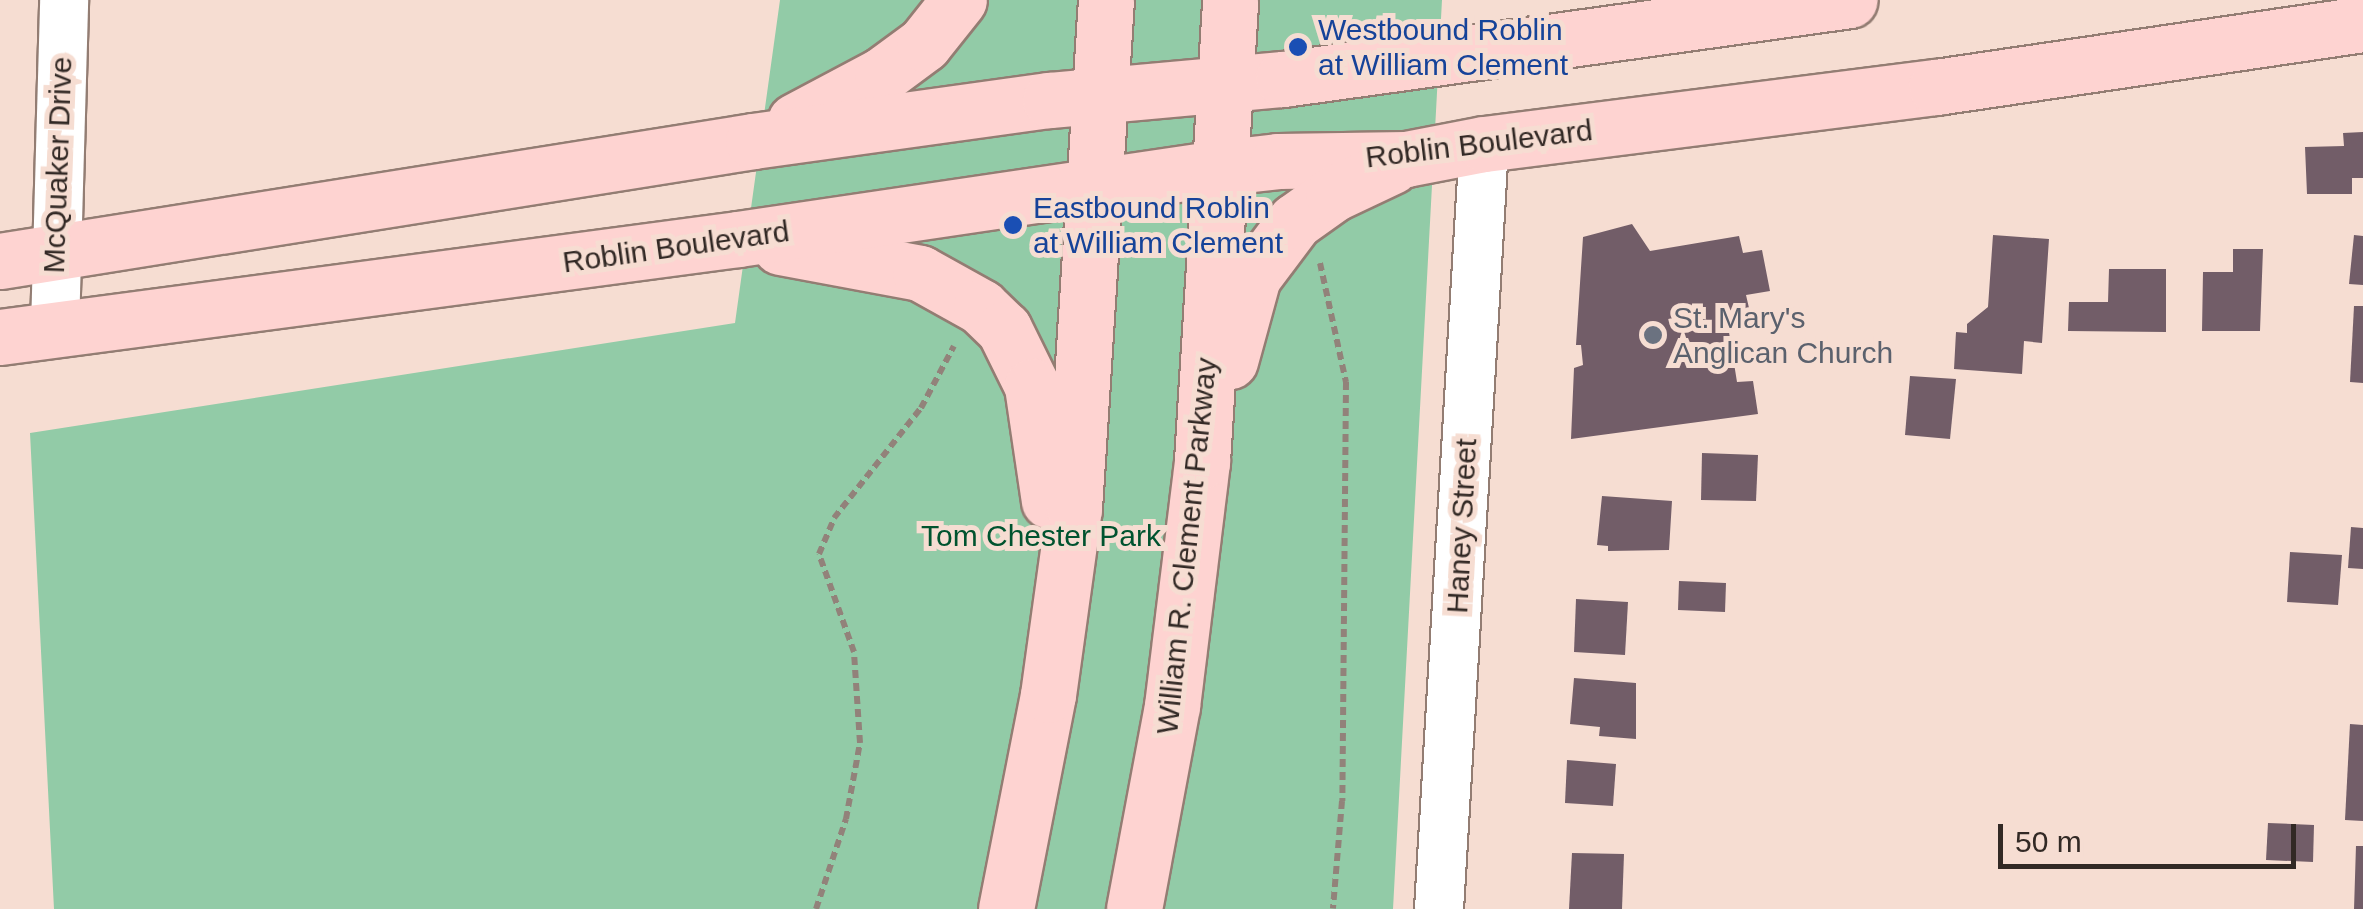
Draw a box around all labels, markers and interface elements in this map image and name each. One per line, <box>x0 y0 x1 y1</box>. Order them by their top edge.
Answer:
place label: Westbound Roblin at William Clement <box>1318 12 1568 82</box>
marker: Westbound Roblin at William Clement <box>1287 36 1309 58</box>
street label: McQuaker Drive <box>36 56 80 274</box>
street label: Roblin Boulevard <box>1363 112 1595 176</box>
place label: Eastbound Roblin at William Clement <box>1033 190 1283 260</box>
street label: Roblin Boulevard <box>560 213 792 281</box>
marker: Eastbound Roblin at William Clement <box>1002 214 1024 236</box>
place label: St. Mary's Anglican Church <box>1673 300 1893 370</box>
marker: St. Mary's Anglican Church <box>1642 324 1664 346</box>
street label: William R. Clement Parkway <box>1149 356 1225 736</box>
street label: Haney Street <box>1439 438 1485 614</box>
park label: Tom Chester Park <box>921 518 1161 554</box>
scale bar <box>2003 804 2300 866</box>
text: 50 m <box>2015 825 2082 858</box>

